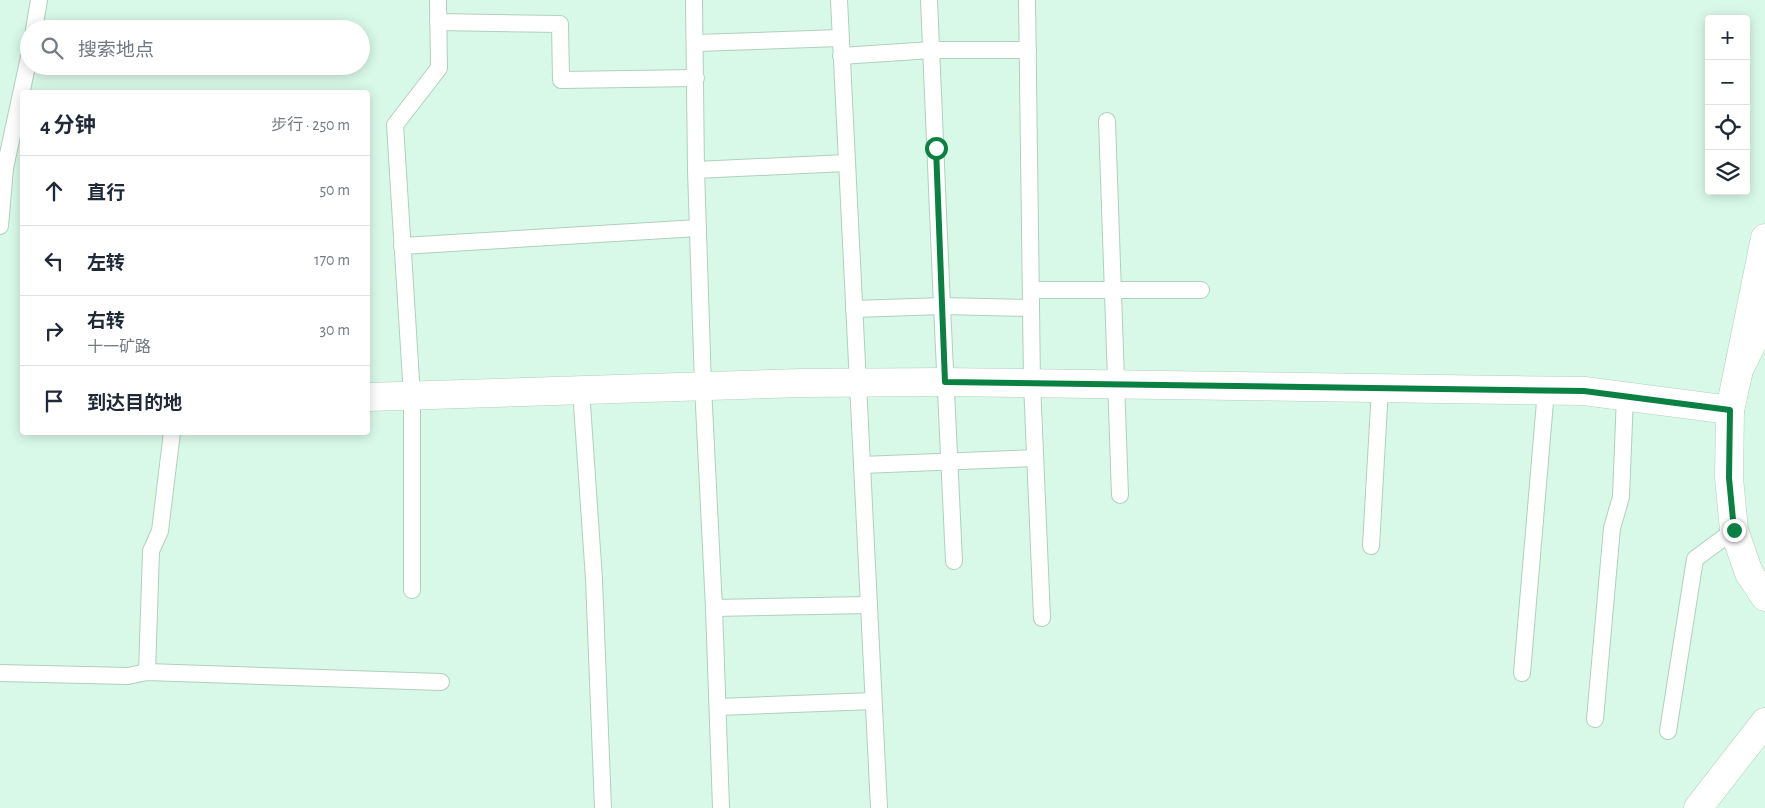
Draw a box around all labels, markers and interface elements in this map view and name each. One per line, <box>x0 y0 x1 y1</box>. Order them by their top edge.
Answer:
map controls <box>1705 15 1750 195</box>
button: + <box>1705 15 1750 60</box>
search box <box>20 20 370 75</box>
icon: search <box>38 34 66 62</box>
text: 搜索地点 <box>78 41 154 60</box>
button: − <box>1705 60 1750 105</box>
button: locate <box>1705 105 1750 150</box>
text: 4 分钟 <box>40 115 96 136</box>
text: 步行 · 250 m <box>271 117 350 133</box>
route start <box>925 137 948 160</box>
button: layers <box>1705 150 1750 195</box>
icon: ahead <box>40 177 68 205</box>
text: 50 m <box>319 182 350 198</box>
text: 直行 <box>87 184 125 203</box>
icon: left <box>40 247 68 275</box>
text: 170 m <box>314 252 350 268</box>
text: 左转 <box>87 254 125 273</box>
text: 右转 <box>87 312 125 331</box>
icon: right <box>40 317 68 345</box>
text: 30 m <box>320 322 350 338</box>
text: 十一矿路 <box>87 339 151 355</box>
icon: arrive <box>40 387 68 415</box>
text: 到达目的地 <box>87 394 182 413</box>
route end <box>1723 519 1746 542</box>

